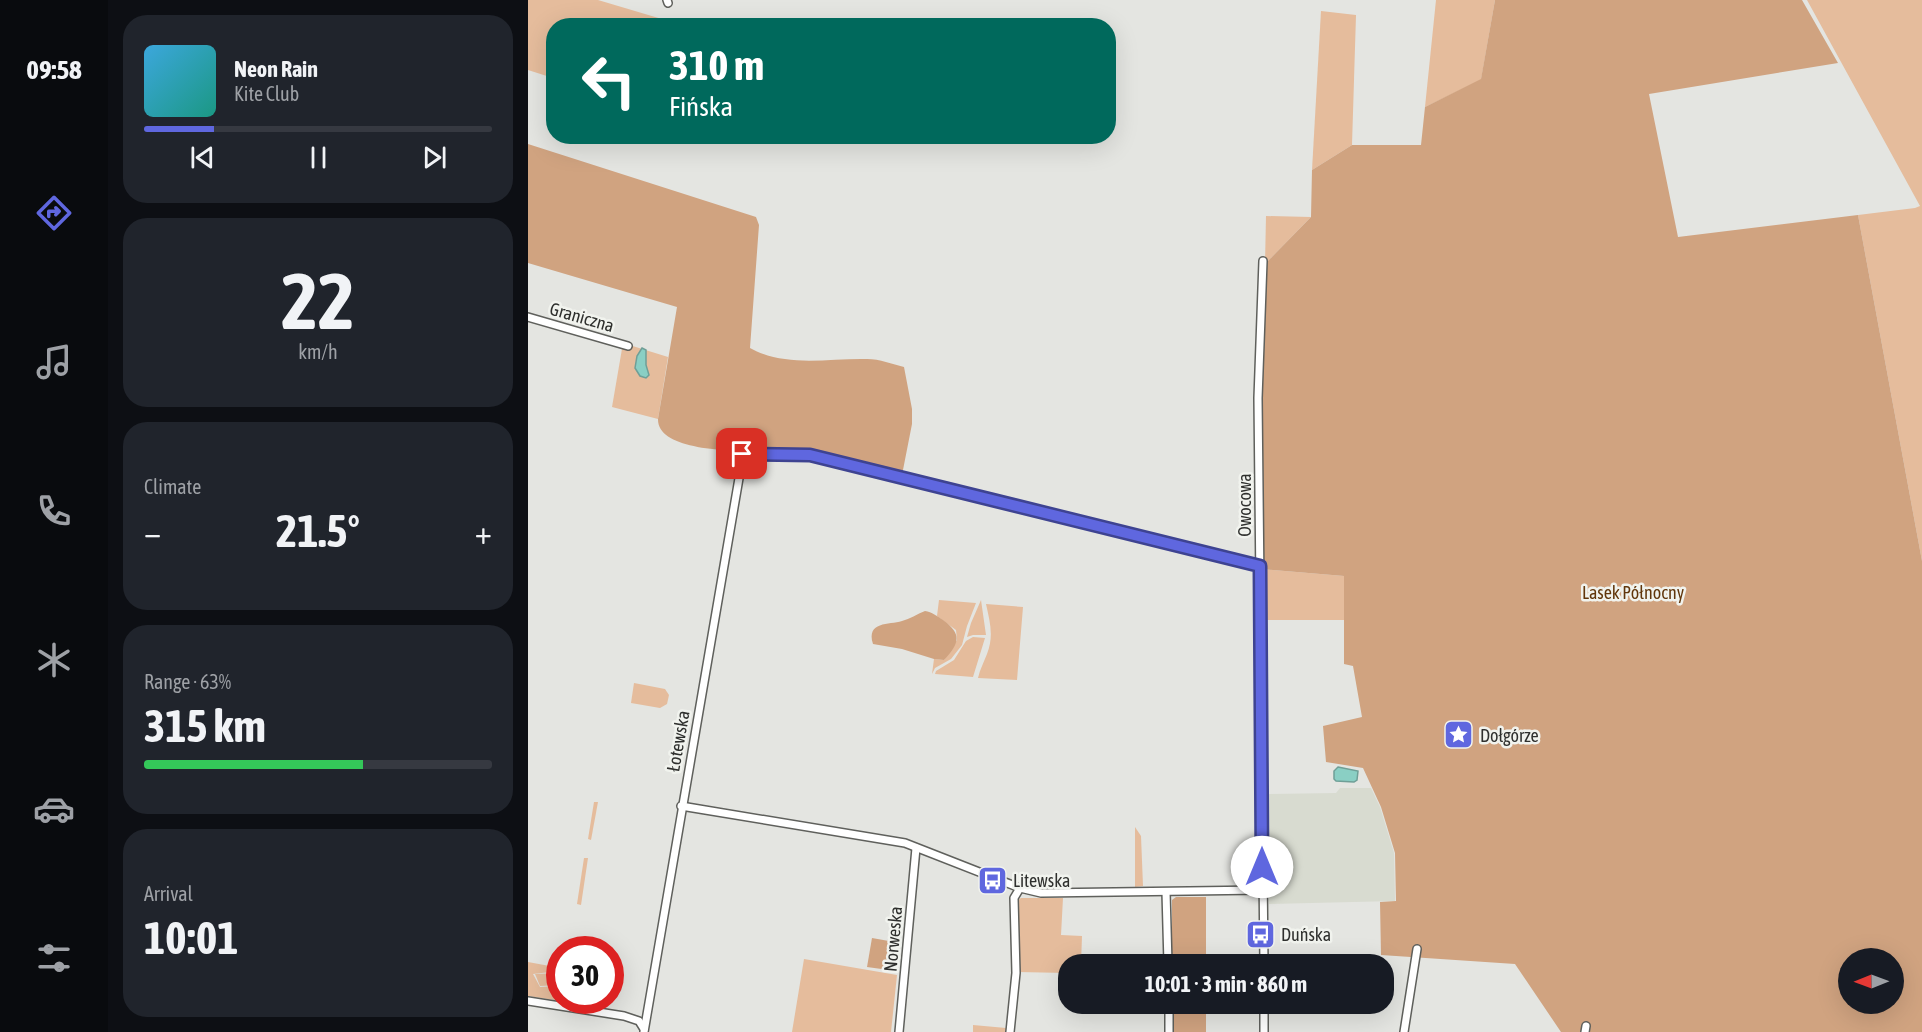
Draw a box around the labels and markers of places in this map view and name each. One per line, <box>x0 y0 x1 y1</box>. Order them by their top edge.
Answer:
pin <box>716 428 767 479</box>
place icon: Dołgórze <box>1443 719 1475 751</box>
place label: Dołgórze <box>1480 725 1539 746</box>
bus stop icon: Litewska <box>976 864 1008 896</box>
place label: Litewska <box>1013 870 1071 891</box>
bus stop icon: Duńska <box>1244 918 1276 950</box>
place label: Duńska <box>1281 924 1331 945</box>

